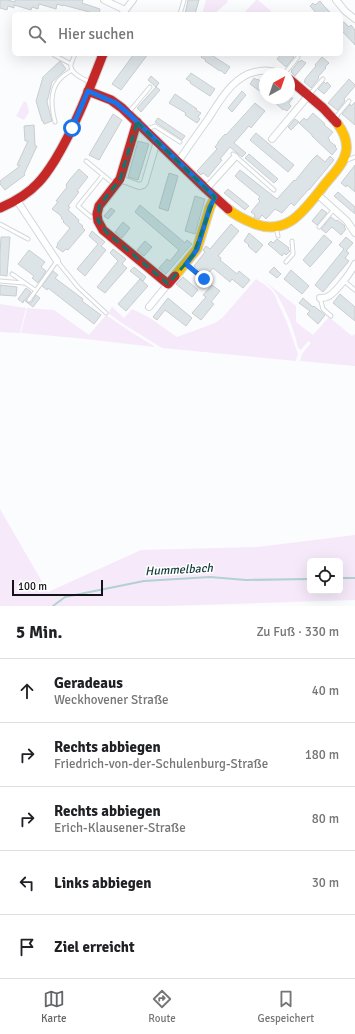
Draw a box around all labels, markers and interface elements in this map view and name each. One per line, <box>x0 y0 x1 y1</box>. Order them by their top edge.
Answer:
search box <box>12 12 343 56</box>
icon: search <box>26 23 48 45</box>
text: Hier suchen <box>58 25 134 43</box>
north arrow <box>259 68 295 104</box>
route start <box>63 119 81 137</box>
route end <box>195 270 213 288</box>
map controls <box>307 558 343 594</box>
button: locate <box>307 558 343 594</box>
water label: Hummelbach <box>145 561 214 579</box>
scale bar <box>12 578 103 597</box>
text: 100 m <box>18 580 47 593</box>
text: 5 Min. <box>16 622 62 643</box>
text: Zu Fuß · 330 m <box>256 624 339 640</box>
text: Geradeaus <box>54 674 123 692</box>
icon: ahead <box>16 680 38 702</box>
text: 40 m <box>312 683 339 699</box>
text: Weckhovener Straße <box>54 692 169 708</box>
text: Rechts abbiegen <box>54 738 161 756</box>
icon: right <box>16 744 38 766</box>
text: 180 m <box>305 747 339 763</box>
text: Friedrich-von-der-Schulenburg-Straße <box>54 756 268 772</box>
text: Rechts abbiegen <box>54 802 161 820</box>
icon: right <box>16 808 38 830</box>
text: 80 m <box>312 811 339 827</box>
text: Erich-Klausener-Straße <box>54 820 186 836</box>
icon: left <box>16 872 38 894</box>
text: Links abbiegen <box>54 874 151 892</box>
text: 30 m <box>312 875 339 891</box>
icon: arrive <box>16 936 38 958</box>
text: Ziel erreicht <box>54 938 135 956</box>
tab: Karte <box>41 988 67 1025</box>
tab: Route <box>148 988 176 1025</box>
tab: Gespeichert <box>258 988 314 1025</box>

